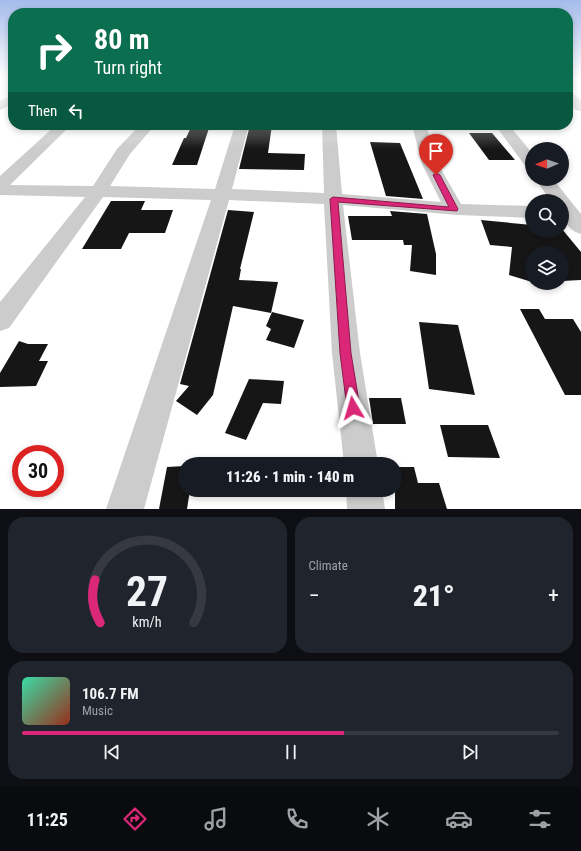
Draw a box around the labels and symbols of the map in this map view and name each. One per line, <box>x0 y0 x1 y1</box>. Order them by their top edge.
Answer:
pin <box>419 134 453 175</box>
north arrow <box>525 142 569 186</box>
position arrow <box>332 387 374 429</box>
speed limit sign: 30 <box>12 445 64 497</box>

